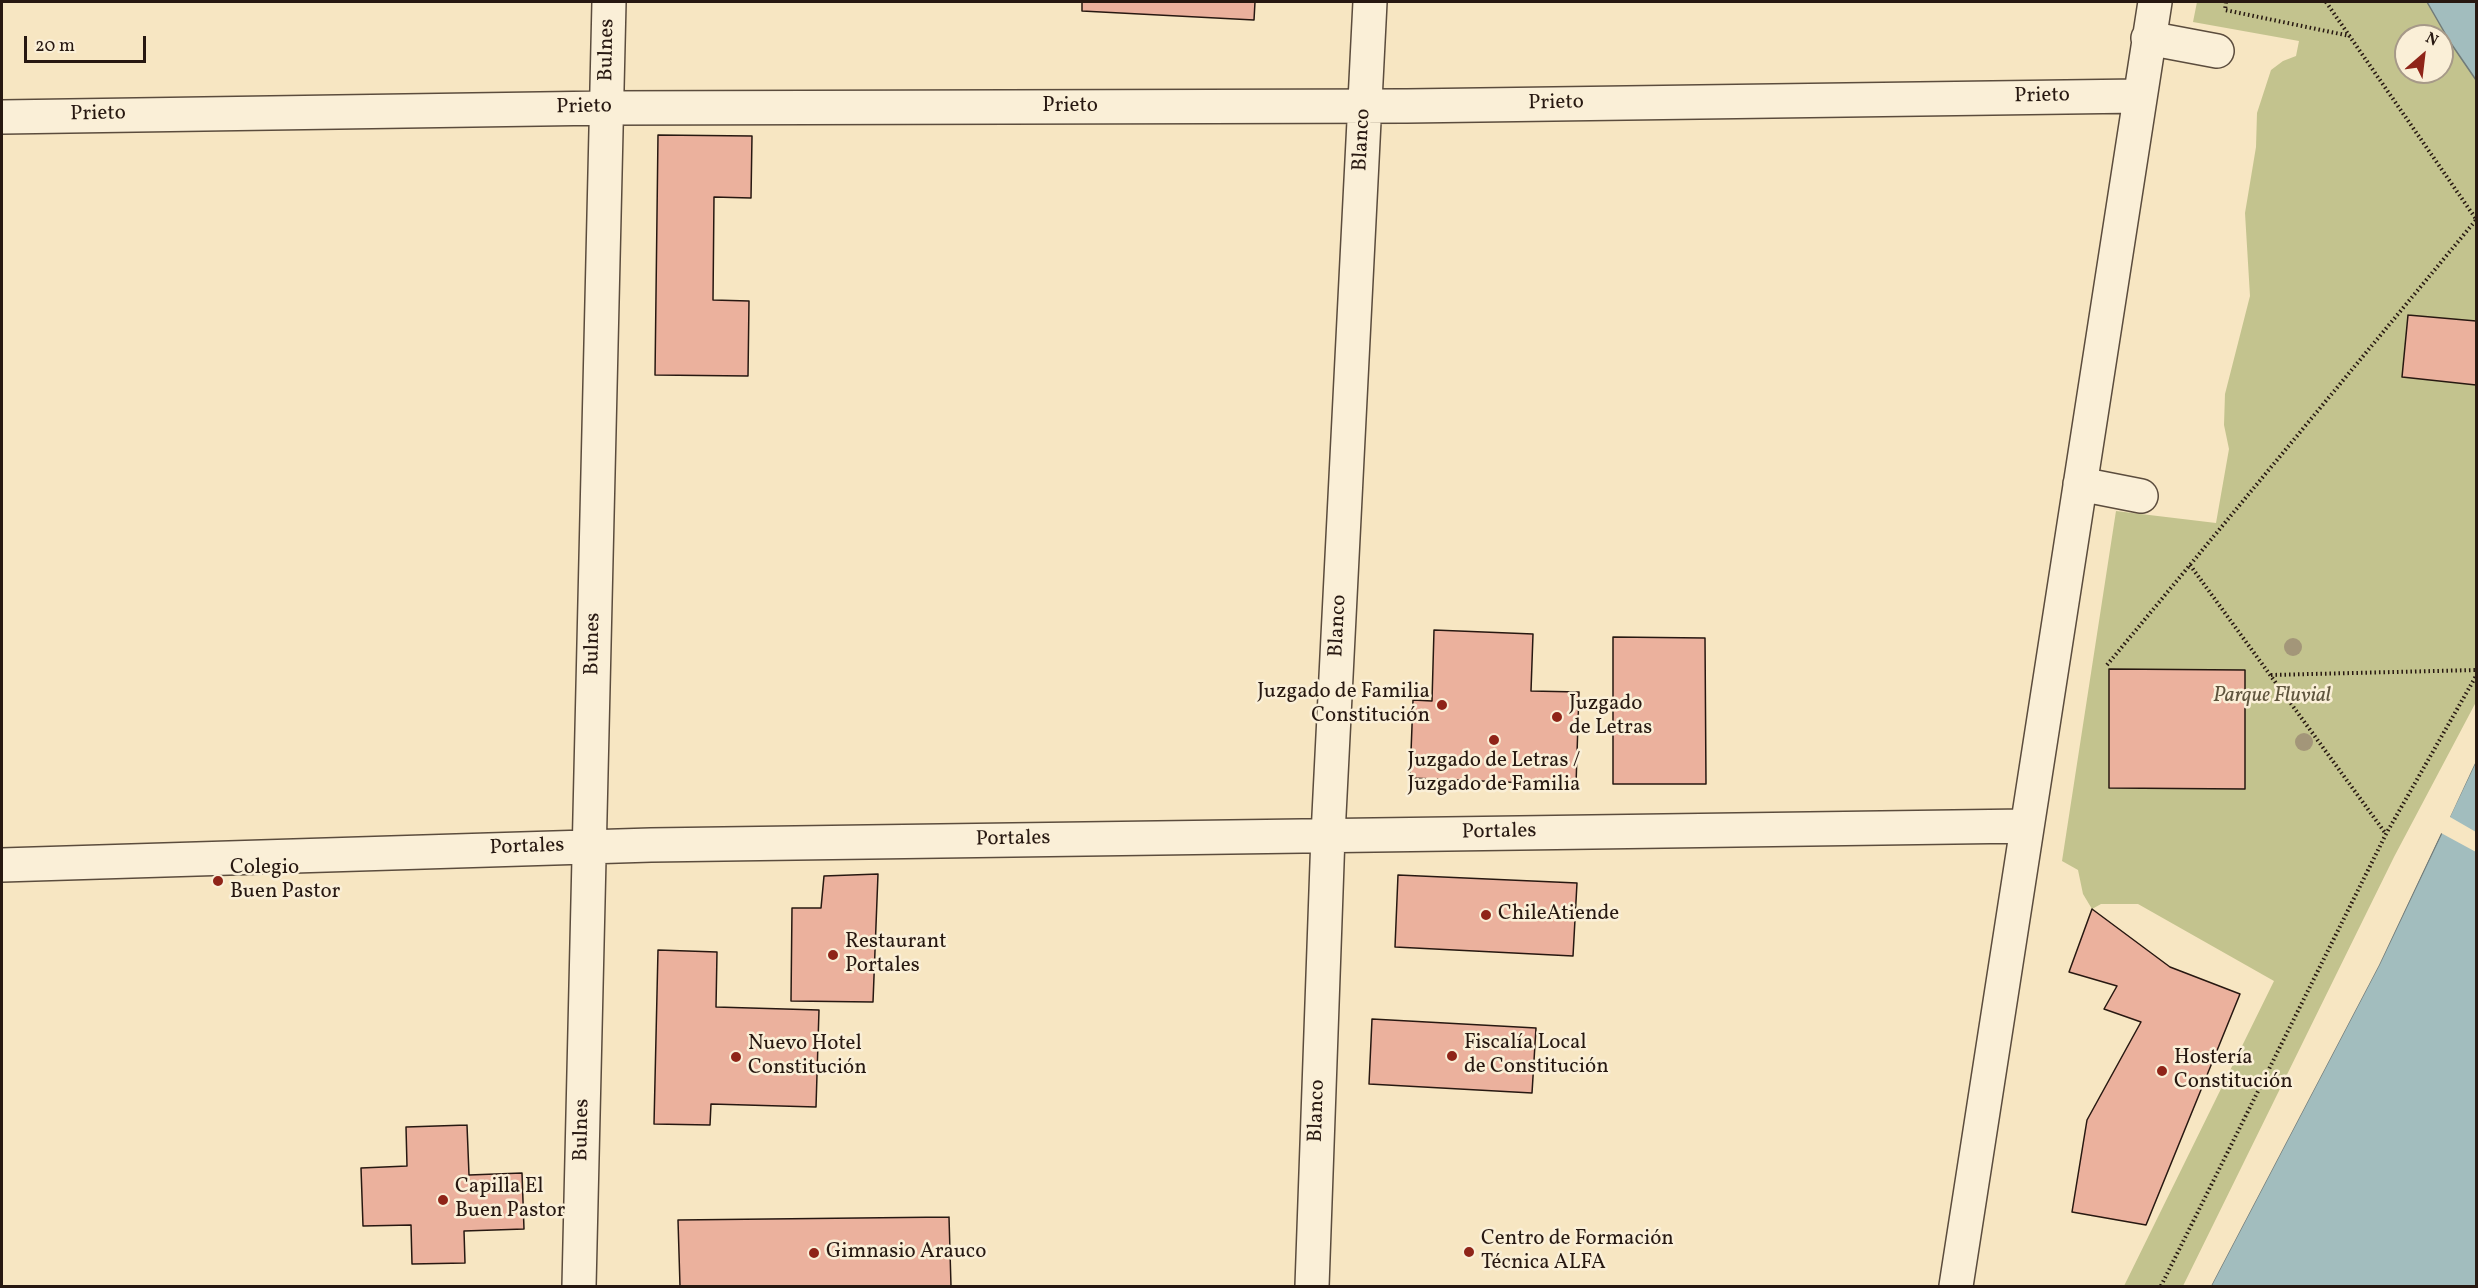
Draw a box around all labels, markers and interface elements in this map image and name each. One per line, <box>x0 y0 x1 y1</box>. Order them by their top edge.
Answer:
street label: Bulnes <box>595 18 621 82</box>
scale bar <box>27 24 148 62</box>
north arrow <box>2394 24 2454 84</box>
text: N <box>2421 27 2442 52</box>
text: 20 m <box>35 34 75 59</box>
street label: Prieto <box>2014 84 2070 110</box>
street label: Prieto <box>1528 91 1584 117</box>
street label: Prieto <box>1042 94 1098 120</box>
street label: Prieto <box>556 95 612 121</box>
street label: Prieto <box>70 102 126 128</box>
street label: Blanco <box>1349 108 1377 172</box>
street label: Blanco <box>1325 594 1353 658</box>
street label: Bulnes <box>581 612 607 676</box>
place label: Juzgado de Familia Constitución <box>1257 680 1430 730</box>
park label: Parque Fluvial <box>2213 684 2331 710</box>
place label: Juzgado de Letras <box>1569 692 1652 742</box>
marker: Juzgado de Familia Constitución <box>1435 698 1449 712</box>
marker: Juzgado de Letras <box>1550 710 1564 724</box>
marker: Juzgado de Letras / Juzgado de Familia <box>1487 733 1501 747</box>
place label: Juzgado de Letras / Juzgado de Familia <box>1408 749 1580 799</box>
street label: Portales <box>1461 820 1537 846</box>
street label: Portales <box>975 827 1051 853</box>
street label: Portales <box>489 834 565 862</box>
place label: Colegio Buen Pastor <box>230 856 340 906</box>
marker: Colegio Buen Pastor <box>211 874 225 888</box>
place label: ChileAtiende <box>1498 902 1619 928</box>
marker: ChileAtiende <box>1479 908 1493 922</box>
place label: Restaurant Portales <box>845 930 947 980</box>
marker: Restaurant Portales <box>826 948 840 962</box>
place label: Fiscalía Local de Constitución <box>1464 1031 1609 1081</box>
place label: Nuevo Hotel Constitución <box>748 1032 867 1082</box>
place label: Hostería Constitución <box>2174 1046 2293 1096</box>
marker: Fiscalía Local de Constitución <box>1445 1049 1459 1063</box>
marker: Nuevo Hotel Constitución <box>729 1050 743 1064</box>
marker: Hostería Constitución <box>2155 1064 2169 1078</box>
street label: Blanco <box>1304 1079 1332 1143</box>
street label: Bulnes <box>570 1098 596 1162</box>
place label: Capilla El Buen Pastor <box>455 1175 565 1225</box>
marker: Capilla El Buen Pastor <box>436 1193 450 1207</box>
place label: Centro de Formación Técnica ALFA <box>1481 1227 1674 1277</box>
place label: Gimnasio Arauco <box>826 1240 986 1266</box>
marker: Centro de Formación Técnica ALFA <box>1462 1245 1476 1259</box>
marker: Gimnasio Arauco <box>807 1246 821 1260</box>

